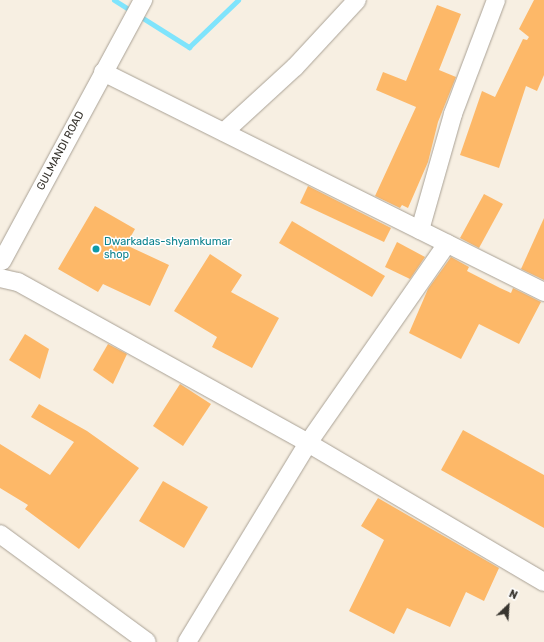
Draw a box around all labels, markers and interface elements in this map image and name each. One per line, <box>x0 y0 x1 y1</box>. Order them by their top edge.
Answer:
street label: GULMANDI ROAD <box>35 109 87 193</box>
place label: Dwarkadas-shyamkumar shop <box>104 236 232 262</box>
marker: Dwarkadas-shyamkumar shop <box>91 244 101 254</box>
north arrow <box>488 586 528 626</box>
text: N <box>507 587 520 602</box>

